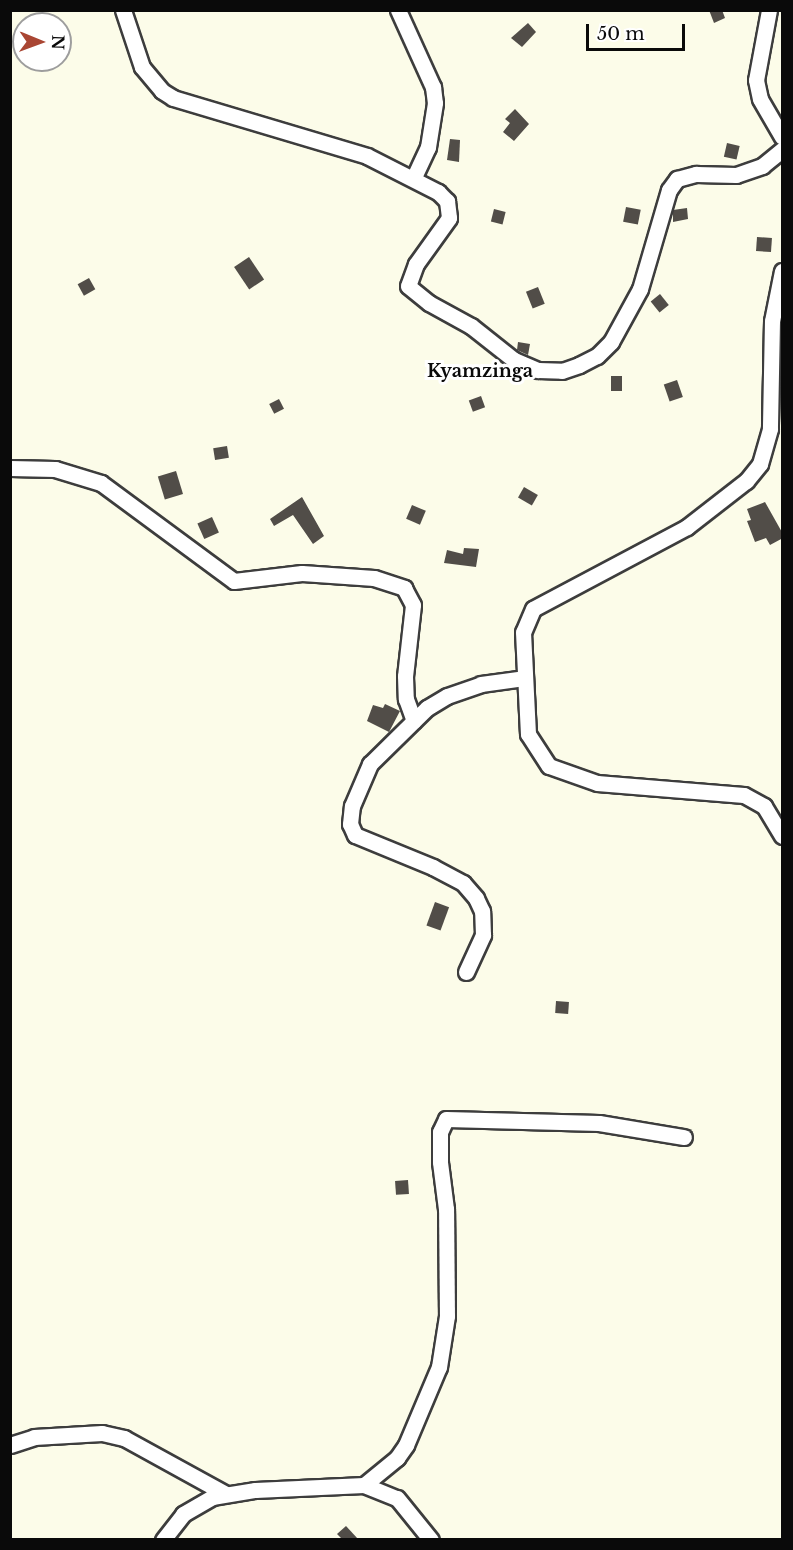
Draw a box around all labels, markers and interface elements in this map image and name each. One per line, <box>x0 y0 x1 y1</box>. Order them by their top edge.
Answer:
north arrow <box>12 12 72 72</box>
scale bar <box>589 12 688 50</box>
text: 50 m <box>597 23 645 45</box>
text: N <box>48 35 68 50</box>
district label: Kyamzinga <box>427 360 533 382</box>

